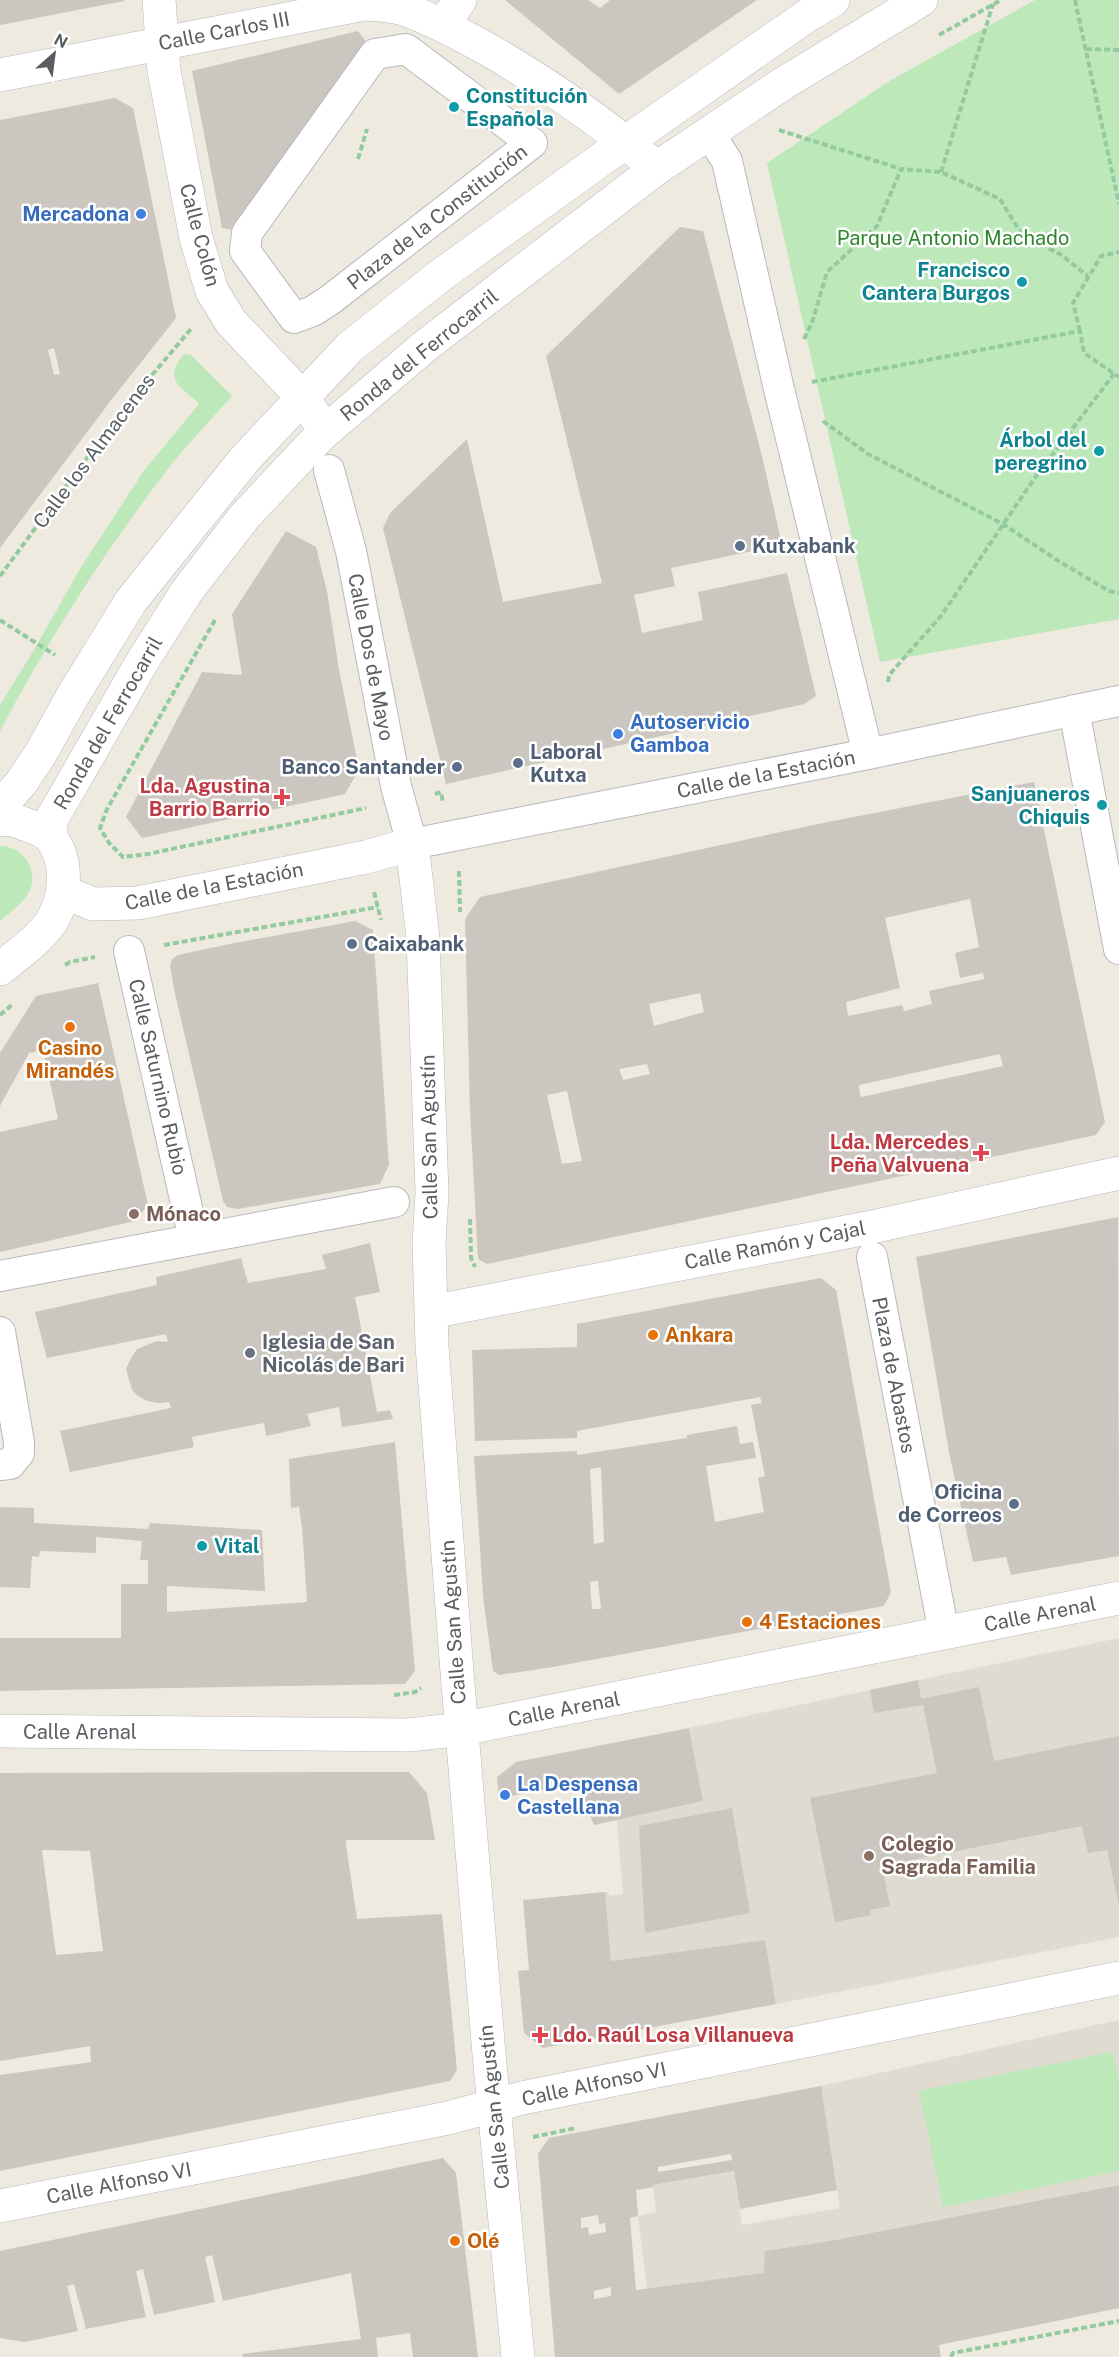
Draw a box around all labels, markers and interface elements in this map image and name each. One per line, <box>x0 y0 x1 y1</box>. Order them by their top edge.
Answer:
street label: Calle Carlos III <box>156 7 292 55</box>
north arrow <box>24 24 84 84</box>
text: N <box>51 30 71 53</box>
place label: Constitución Española <box>466 84 588 131</box>
marker: Constitución Española <box>447 100 461 114</box>
street label: Plaza de la Constitución <box>342 139 532 295</box>
street label: Calle Colón <box>175 181 225 289</box>
place label: Mercadona <box>22 202 129 226</box>
marker: Mercadona <box>134 207 148 221</box>
park label: Parque Antonio Machado <box>837 226 1069 250</box>
place label: Francisco Cantera Burgos <box>862 258 1010 305</box>
marker: Francisco Cantera Burgos <box>1015 275 1029 289</box>
street label: Ronda del Ferrocarril <box>335 284 503 426</box>
street label: Calle los Almacenes <box>28 369 160 533</box>
place label: Árbol del peregrino <box>994 427 1087 475</box>
marker: Árbol del peregrino <box>1092 444 1106 458</box>
place label: Kutxabank <box>752 534 856 558</box>
marker: Kutxabank <box>733 539 747 553</box>
street label: Calle Dos de Mayo <box>343 571 399 743</box>
street label: Ronda del Ferrocarril <box>49 632 167 814</box>
place label: Autoservicio Gamboa <box>630 710 750 757</box>
marker: Autoservicio Gamboa <box>611 727 625 741</box>
place label: Laboral Kutxa <box>530 740 602 787</box>
street label: Calle de la Estación <box>675 745 857 803</box>
place label: Banco Santander <box>281 755 445 779</box>
marker: Laboral Kutxa <box>511 756 525 770</box>
marker: Banco Santander <box>450 760 464 774</box>
place label: Lda. Agustina Barrio Barrio <box>139 774 270 821</box>
place label: Sanjuaneros Chiquis <box>970 782 1090 829</box>
marker: Lda. Agustina Barrio Barrio <box>275 790 289 804</box>
marker: Sanjuaneros Chiquis <box>1095 798 1109 812</box>
street label: Calle de la Estación <box>123 857 305 915</box>
place label: Caixabank <box>364 932 465 956</box>
marker: Caixabank <box>345 937 359 951</box>
street label: Calle Saturnino Rubio <box>124 976 192 1178</box>
marker: Casino Mirandés <box>63 1020 77 1034</box>
place label: Casino Mirandés <box>25 1036 115 1083</box>
street label: Calle San Agustín <box>416 1054 442 1220</box>
place label: Lda. Mercedes Peña Valvuena <box>830 1130 969 1177</box>
marker: Lda. Mercedes Peña Valvuena <box>974 1146 988 1160</box>
place label: Mónaco <box>146 1202 221 1226</box>
marker: Mónaco <box>127 1207 141 1221</box>
street label: Calle Ramón y Cajal <box>682 1216 868 1274</box>
street label: Plaza de Abastos <box>867 1295 921 1455</box>
place label: Ankara <box>665 1323 733 1347</box>
marker: Ankara <box>646 1328 660 1342</box>
place label: Iglesia de San Nicolás de Bari <box>262 1330 405 1377</box>
marker: Iglesia de San Nicolás de Bari <box>243 1346 257 1360</box>
place label: Oficina de Correos <box>898 1480 1002 1527</box>
marker: Oficina de Correos <box>1007 1497 1021 1511</box>
place label: Vital <box>214 1534 260 1558</box>
marker: Vital <box>195 1539 209 1553</box>
street label: Calle San Agustín <box>435 1539 471 1705</box>
street label: Calle Arenal <box>982 1591 1098 1637</box>
place label: 4 Estaciones <box>759 1610 881 1634</box>
marker: 4 Estaciones <box>740 1615 754 1629</box>
street label: Calle Arenal <box>506 1686 622 1732</box>
street label: Calle Arenal <box>23 1720 137 1744</box>
place label: La Despensa Castellana <box>517 1772 638 1819</box>
marker: La Despensa Castellana <box>498 1788 512 1802</box>
place label: Colegio Sagrada Familia <box>881 1832 1036 1879</box>
marker: Colegio Sagrada Familia <box>862 1849 876 1863</box>
place label: Ldo. Raúl Losa Villanueva <box>552 2023 794 2047</box>
street label: Calle San Agustín <box>473 2024 515 2190</box>
marker: Ldo. Raúl Losa Villanueva <box>533 2028 547 2042</box>
street label: Calle Alfonso VI <box>520 2057 668 2111</box>
street label: Calle Alfonso VI <box>44 2157 194 2209</box>
place label: Olé <box>467 2229 499 2253</box>
marker: Olé <box>448 2234 462 2248</box>

